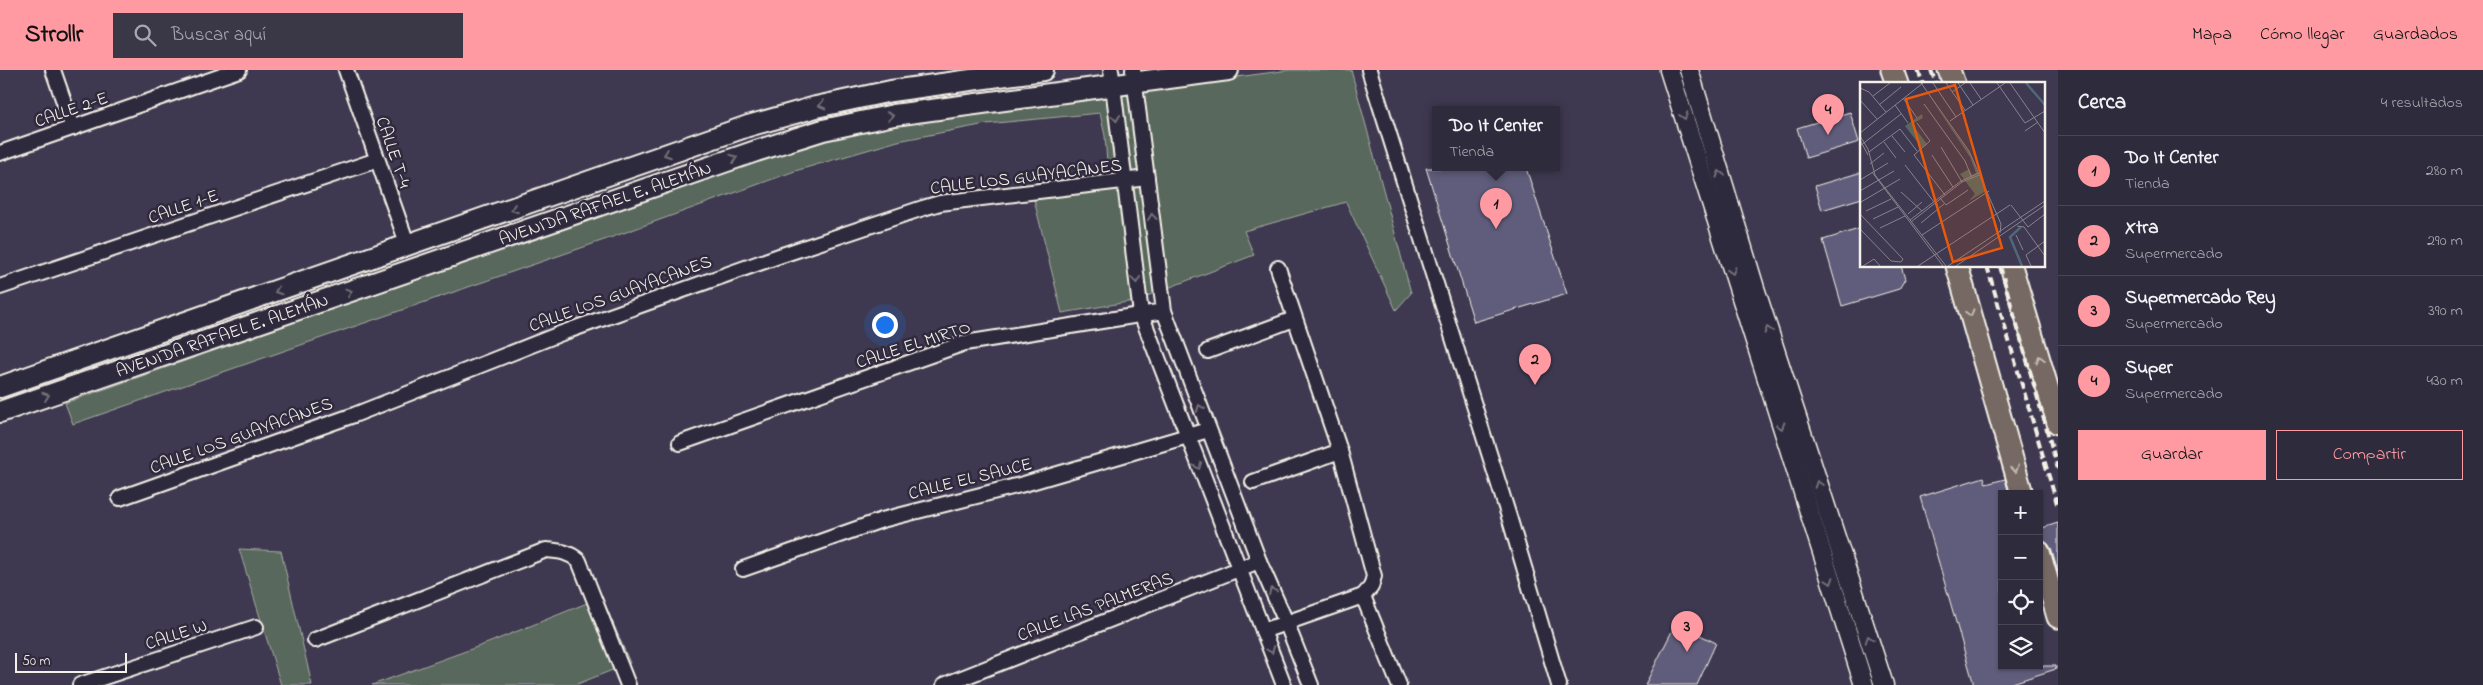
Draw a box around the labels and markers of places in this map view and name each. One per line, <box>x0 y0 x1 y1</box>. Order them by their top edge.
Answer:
pin: 4 <box>1812 94 1844 135</box>
pin: 1 <box>1480 188 1512 229</box>
pin: 2 <box>1519 344 1551 385</box>
pin: 3 <box>1671 611 1703 652</box>

